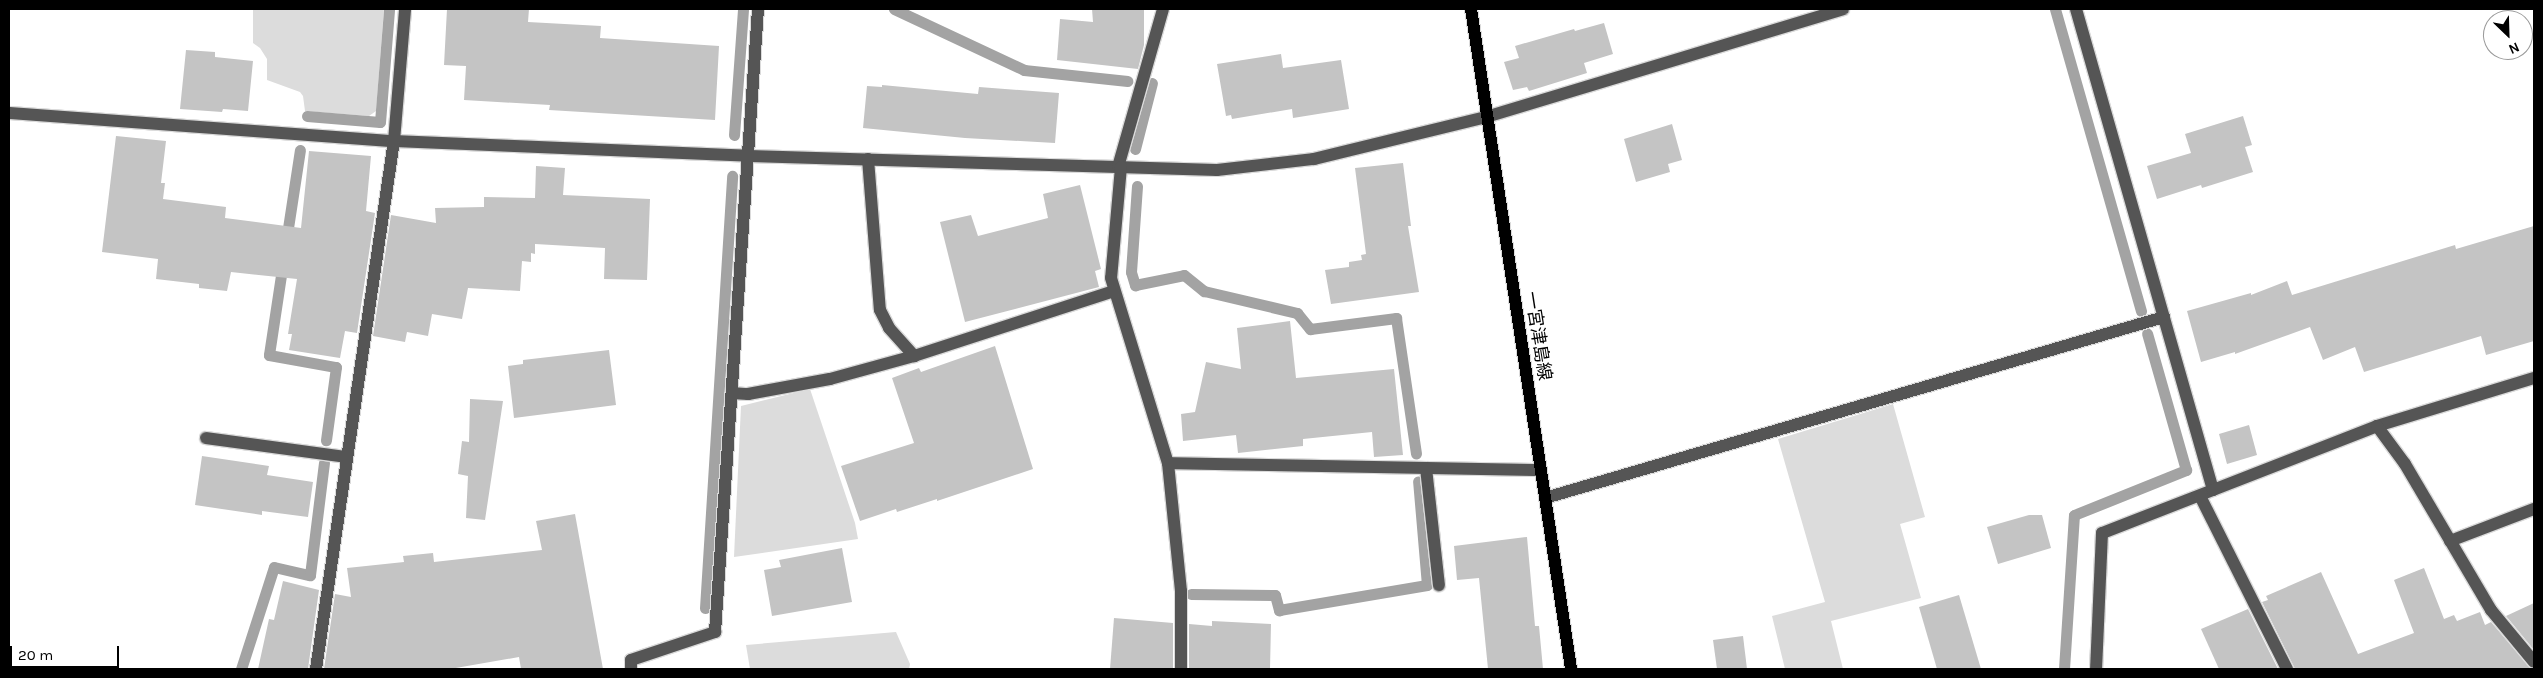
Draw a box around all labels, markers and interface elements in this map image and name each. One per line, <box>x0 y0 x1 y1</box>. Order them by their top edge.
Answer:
north arrow <box>2483 10 2533 60</box>
text: N <box>2506 38 2522 58</box>
street label: 一宮津島線 <box>1520 290 1556 382</box>
scale bar <box>12 636 121 668</box>
text: 20 m <box>18 646 53 664</box>

